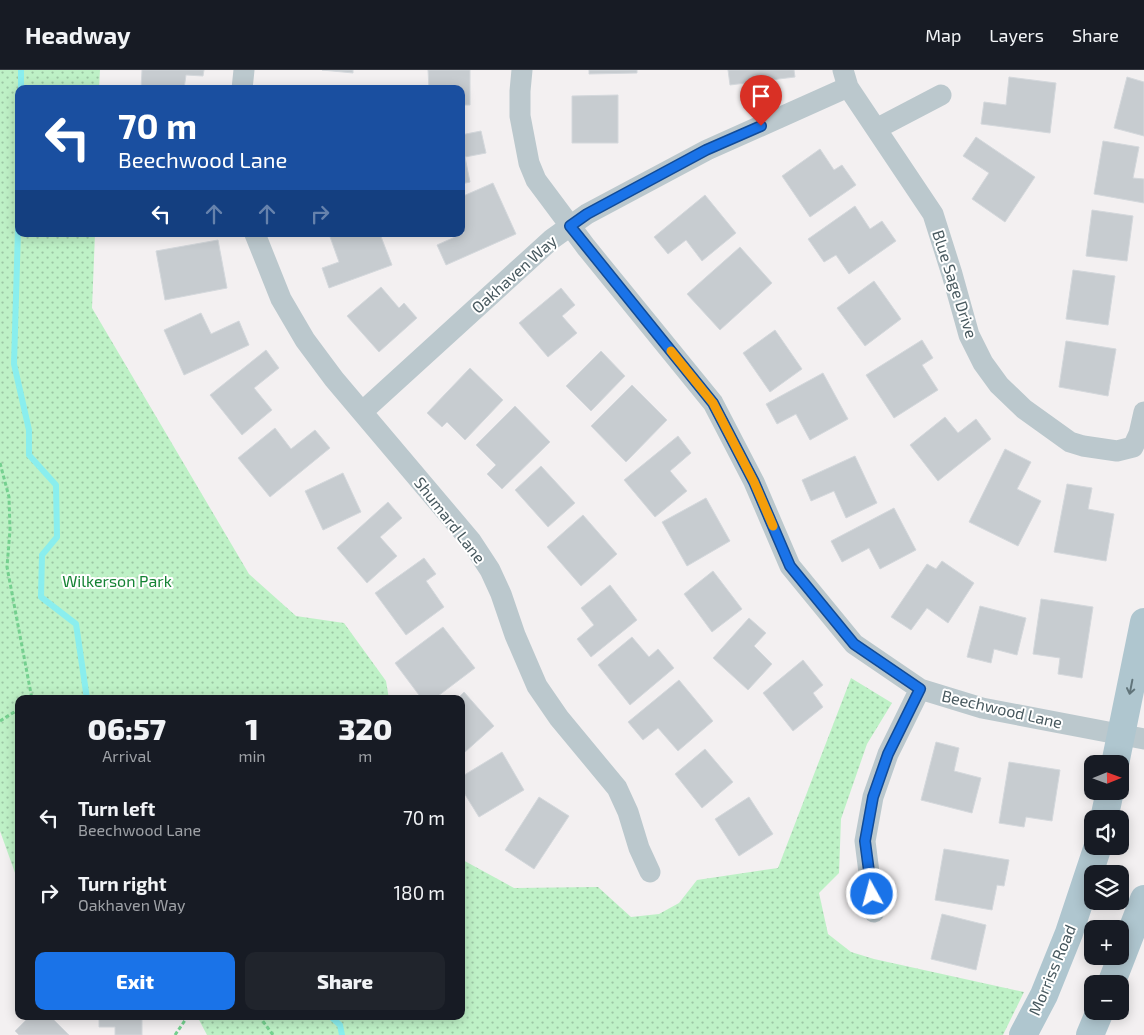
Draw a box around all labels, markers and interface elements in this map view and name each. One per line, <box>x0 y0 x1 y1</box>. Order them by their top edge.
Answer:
text: Headway <box>25 20 131 49</box>
text: Map <box>925 24 961 46</box>
text: Layers <box>989 24 1044 46</box>
text: Share <box>1072 24 1119 46</box>
pin <box>740 75 782 126</box>
icon: arrive <box>747 82 775 110</box>
text: 70 m <box>118 104 197 146</box>
icon: left <box>35 105 100 170</box>
text: Beechwood Lane <box>118 146 287 172</box>
icon: left <box>147 200 175 228</box>
icon: ahead <box>200 200 228 228</box>
icon: ahead <box>253 200 281 228</box>
icon: right <box>306 200 334 228</box>
street label: Blue Sage Drive <box>929 227 982 340</box>
street label: Oakhaven Way <box>467 230 560 317</box>
street label: Shumard Lane <box>411 473 490 567</box>
park label: Wilkerson Park <box>62 571 172 590</box>
one-way arrow <box>1126 679 1135 695</box>
street label: Beechwood Lane <box>940 685 1064 732</box>
text: 06:57 <box>88 710 166 746</box>
text: 1 <box>245 710 259 746</box>
text: 320 <box>338 710 392 746</box>
text: Arrival <box>102 746 151 765</box>
text: min <box>238 746 266 765</box>
text: m <box>358 746 372 765</box>
north arrow <box>1084 755 1129 800</box>
map controls <box>1084 755 1129 1020</box>
text: Turn left <box>78 797 155 820</box>
icon: left <box>35 804 63 832</box>
text: 70 m <box>403 806 445 829</box>
button: sound <box>1084 810 1129 855</box>
text: Beechwood Lane <box>78 820 201 839</box>
button: layers <box>1084 865 1129 910</box>
position arrow <box>845 867 897 919</box>
text: Turn right <box>78 872 166 895</box>
icon: right <box>35 879 63 907</box>
text: 180 m <box>394 881 445 904</box>
text: Oakhaven Way <box>78 895 186 914</box>
button: + <box>1084 920 1129 965</box>
street label: Morriss Road <box>1024 922 1079 1018</box>
button: Exit <box>35 952 235 1010</box>
button: Share <box>245 952 445 1010</box>
button: − <box>1084 975 1129 1020</box>

